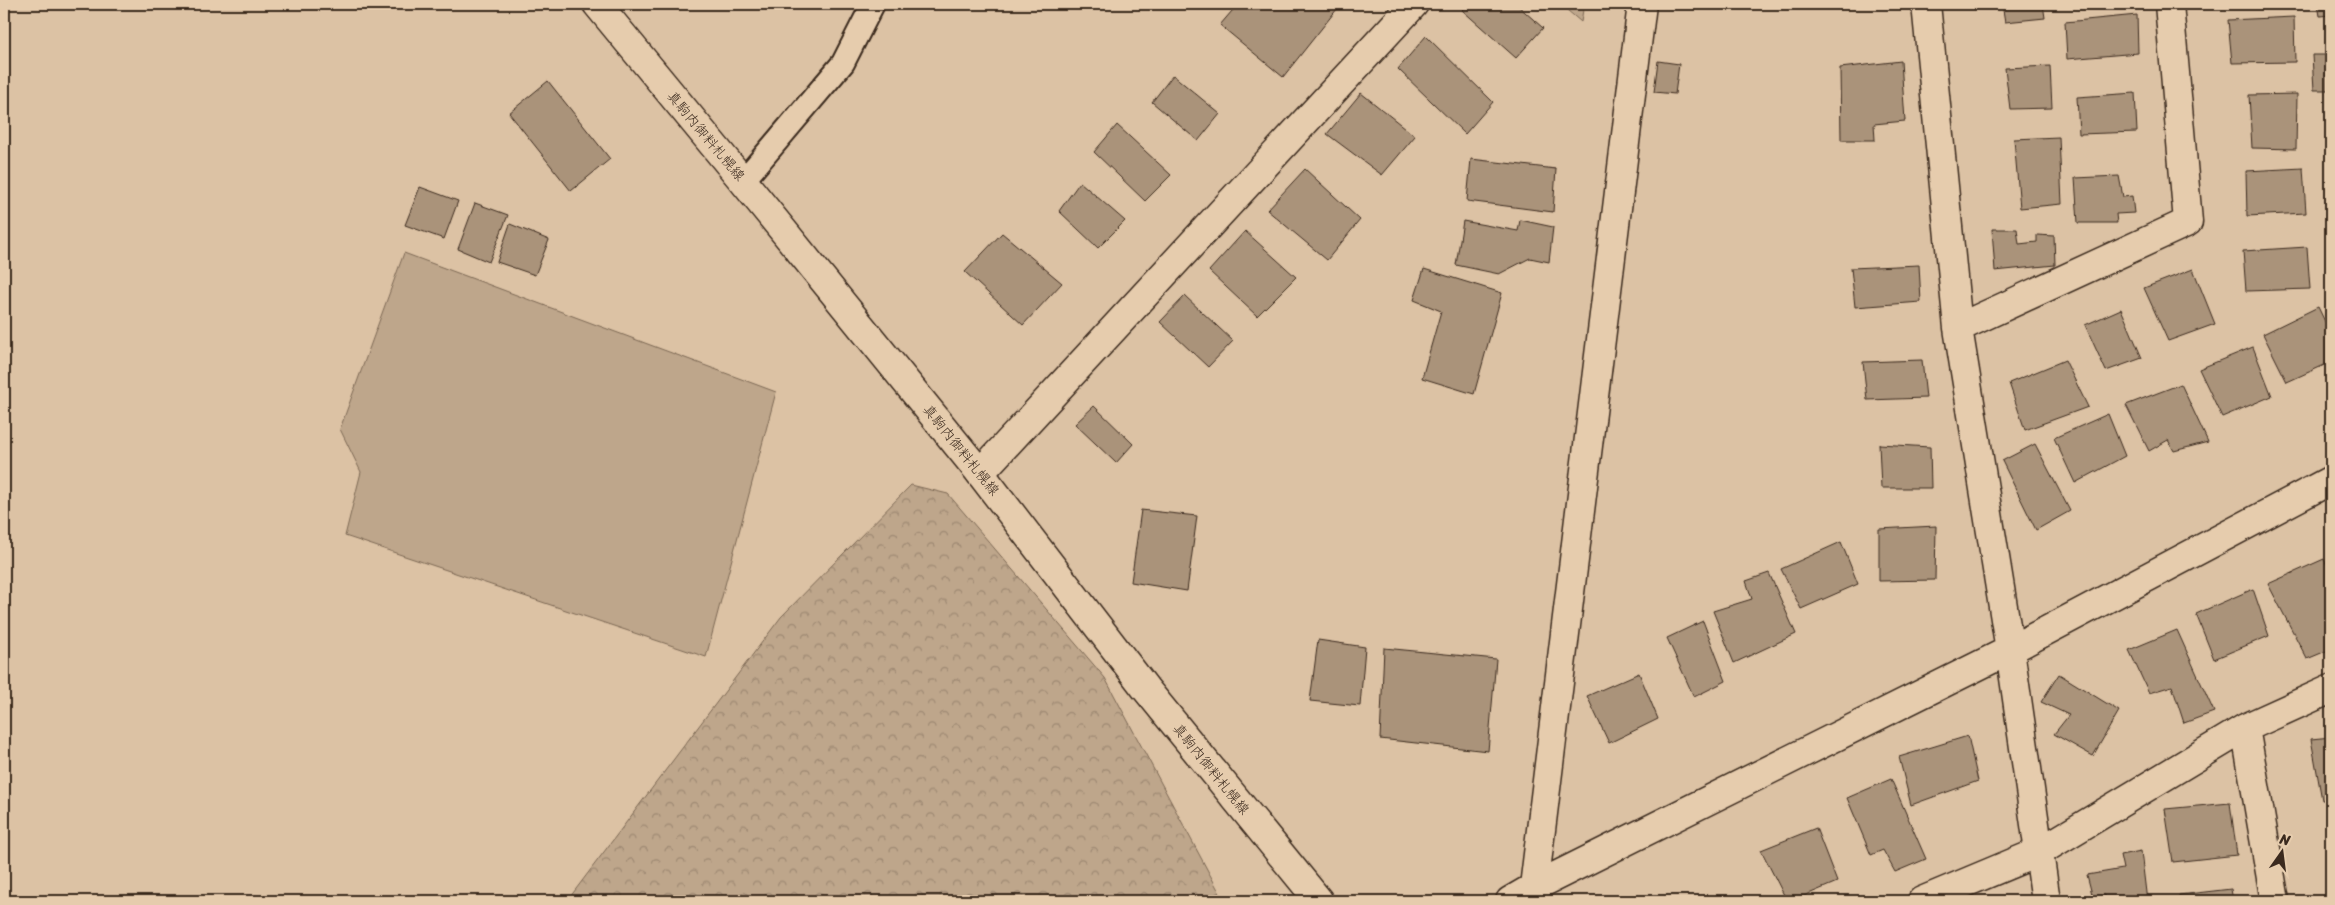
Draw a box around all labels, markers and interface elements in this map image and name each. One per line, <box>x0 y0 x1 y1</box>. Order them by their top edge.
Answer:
street label: 真駒内御料札幌線 <box>660 85 752 187</box>
street label: 真駒内御料札幌線 <box>916 399 1006 501</box>
street label: 真駒内御料札幌線 <box>1166 718 1256 820</box>
text: N <box>2276 826 2293 853</box>
north arrow <box>2258 828 2308 878</box>

